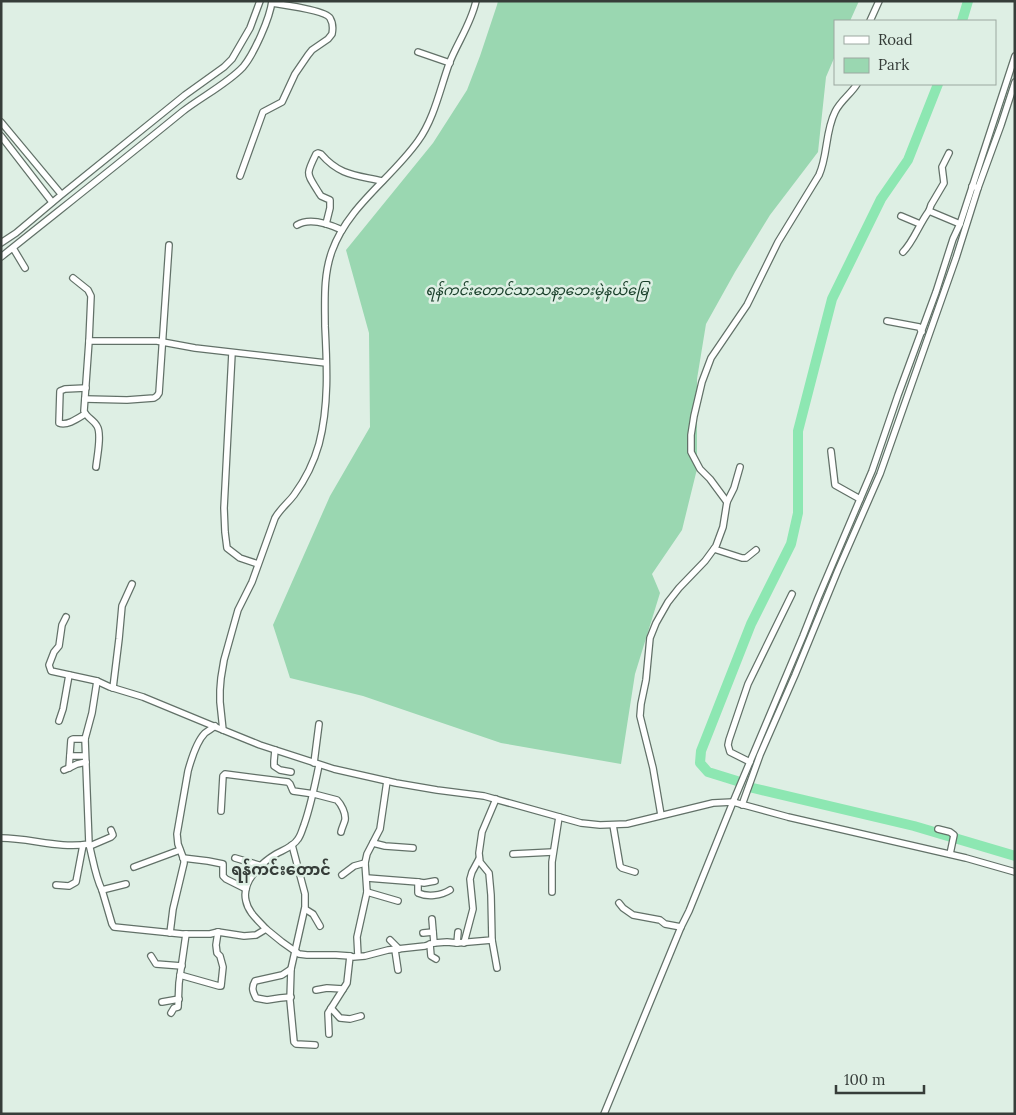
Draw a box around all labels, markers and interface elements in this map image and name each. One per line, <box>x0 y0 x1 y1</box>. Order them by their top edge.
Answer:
legend <box>834 20 996 85</box>
text: Road <box>878 30 913 49</box>
text: Park <box>878 55 909 74</box>
park label: ရန်ကင်းတောင်သာသနာ့ဘေးမဲ့နယ်မြေ <box>425 280 651 302</box>
district label: ရန်ကင်းတောင် <box>231 858 331 883</box>
scale bar <box>836 1062 924 1094</box>
text: 100 m <box>844 1070 885 1089</box>

